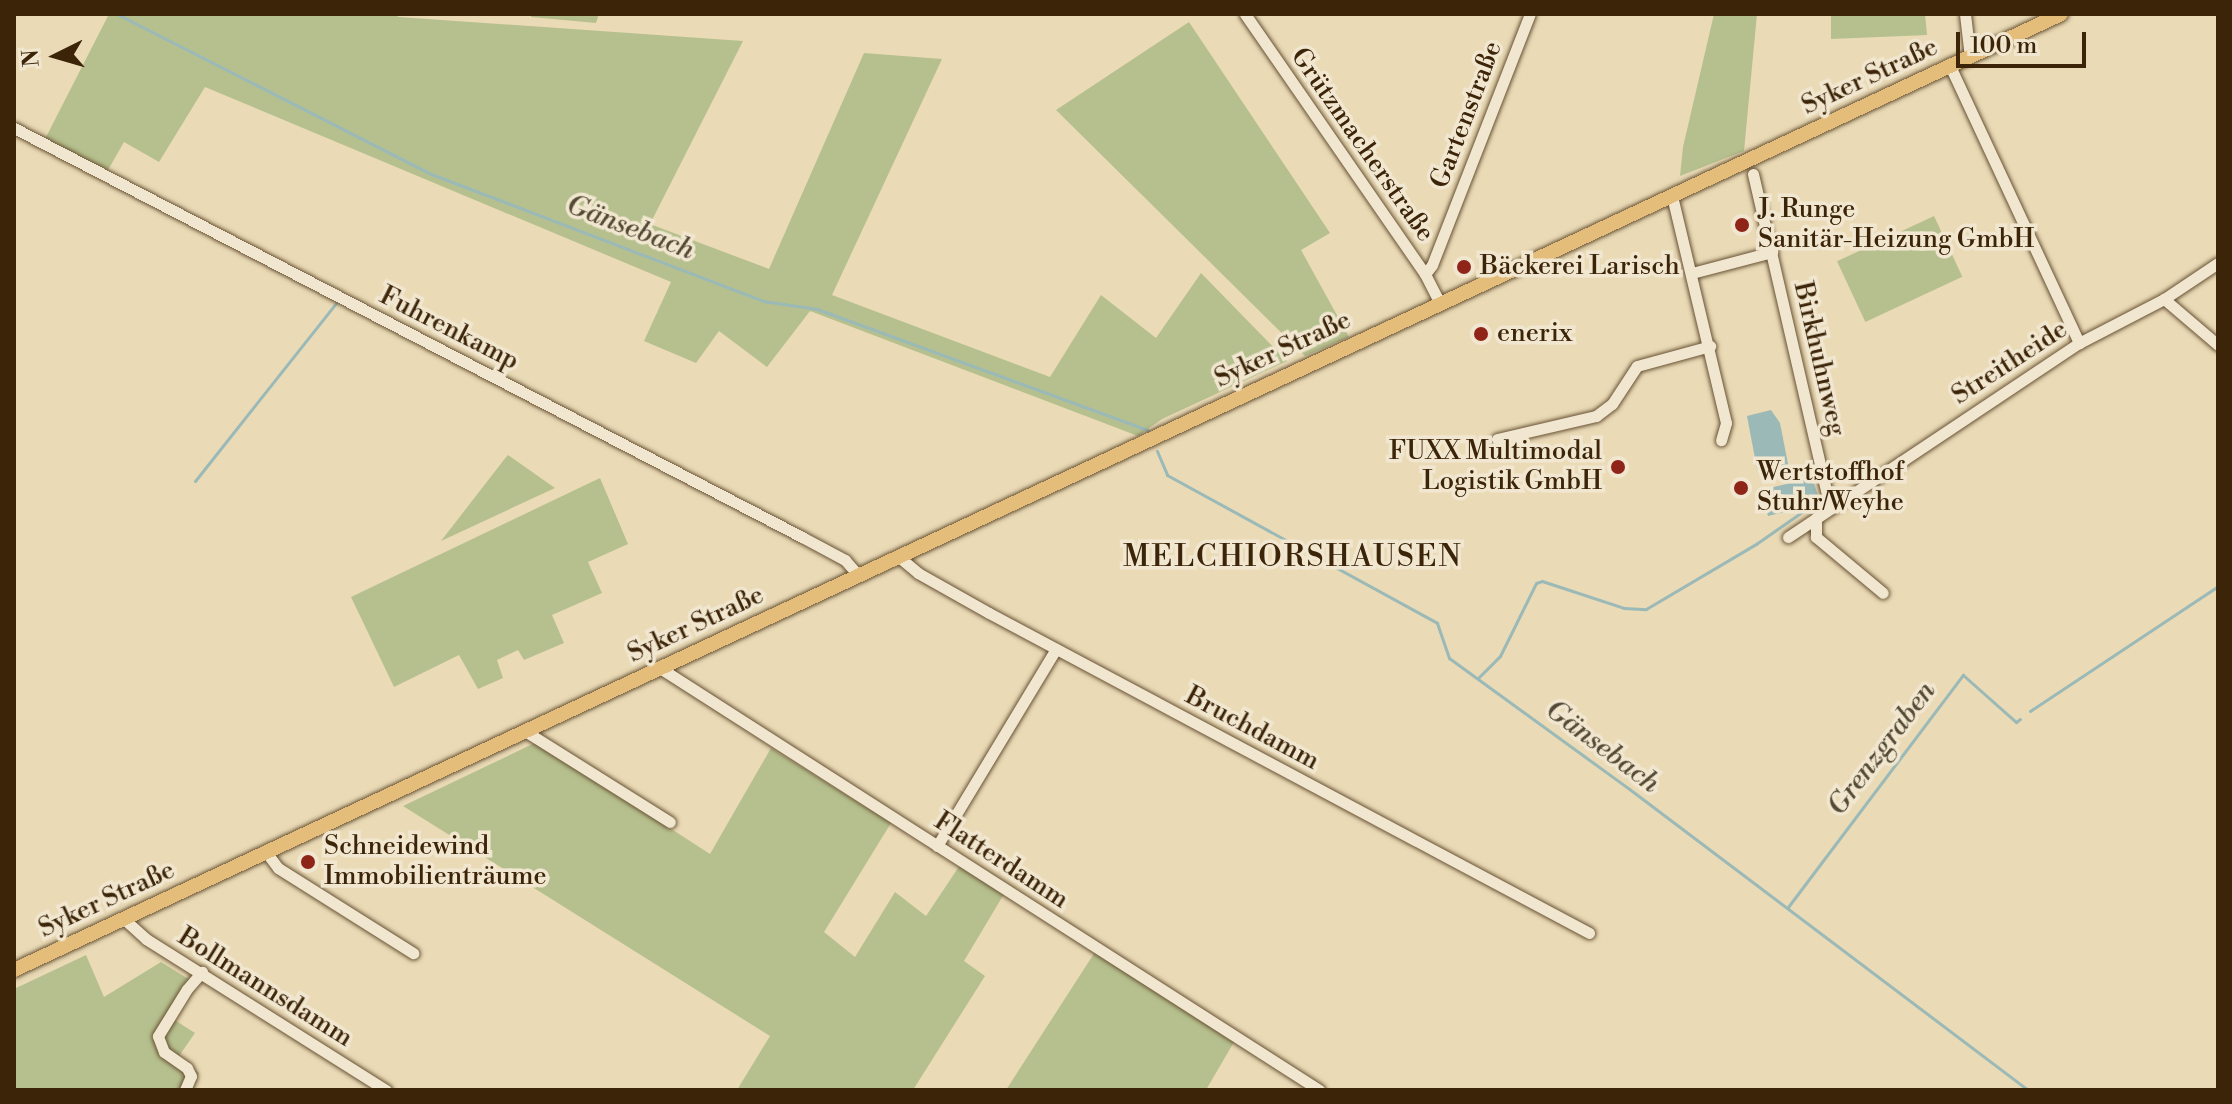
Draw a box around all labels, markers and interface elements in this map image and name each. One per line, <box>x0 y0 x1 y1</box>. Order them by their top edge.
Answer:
north arrow <box>16 16 96 96</box>
scale bar <box>1960 16 2090 66</box>
text: 100 m <box>1970 31 2037 61</box>
street label: Syker Straße <box>1797 32 1943 122</box>
street label: Gartenstraße <box>1425 37 1509 193</box>
street label: Grützmacherstraße <box>1284 42 1440 248</box>
text: N <box>17 48 46 68</box>
water label: Gänsebach <box>561 188 699 268</box>
place label: J. Runge Sanitär-Heizung GmbH <box>1758 194 2034 256</box>
marker: J. Runge Sanitär-Heizung GmbH <box>1733 216 1751 234</box>
place label: Bäckerei Larisch <box>1480 251 1680 283</box>
marker: Bäckerei Larisch <box>1455 258 1473 276</box>
street label: Birkhuhnweg <box>1786 279 1852 439</box>
street label: Fuhrenkamp <box>374 281 524 377</box>
street label: Syker Straße <box>1210 305 1356 395</box>
street label: Streitheide <box>1946 314 2074 412</box>
place label: enerix <box>1497 318 1572 350</box>
marker: enerix <box>1472 325 1490 343</box>
place label: FUXX Multimodal Logistik GmbH <box>1389 436 1602 498</box>
place label: Wertstoffhof Stuhr/Weyhe <box>1757 457 1904 518</box>
marker: FUXX Multimodal Logistik GmbH <box>1609 458 1627 476</box>
marker: Wertstoffhof Stuhr/Weyhe <box>1732 479 1750 497</box>
district label: MELCHIORSHAUSEN <box>1123 539 1463 575</box>
street label: Syker Straße <box>623 580 769 670</box>
water label: Grenzgraben <box>1821 675 1943 823</box>
street label: Bruchdamm <box>1180 681 1324 777</box>
water label: Gänsebach <box>1538 693 1666 801</box>
street label: Flatterdamm <box>928 806 1074 916</box>
place label: Schneidewind Immobilienträume <box>324 831 547 892</box>
marker: Schneidewind Immobilienträume <box>299 853 317 871</box>
street label: Syker Straße <box>34 855 180 945</box>
street label: Bollmannsdamm <box>172 922 358 1054</box>

